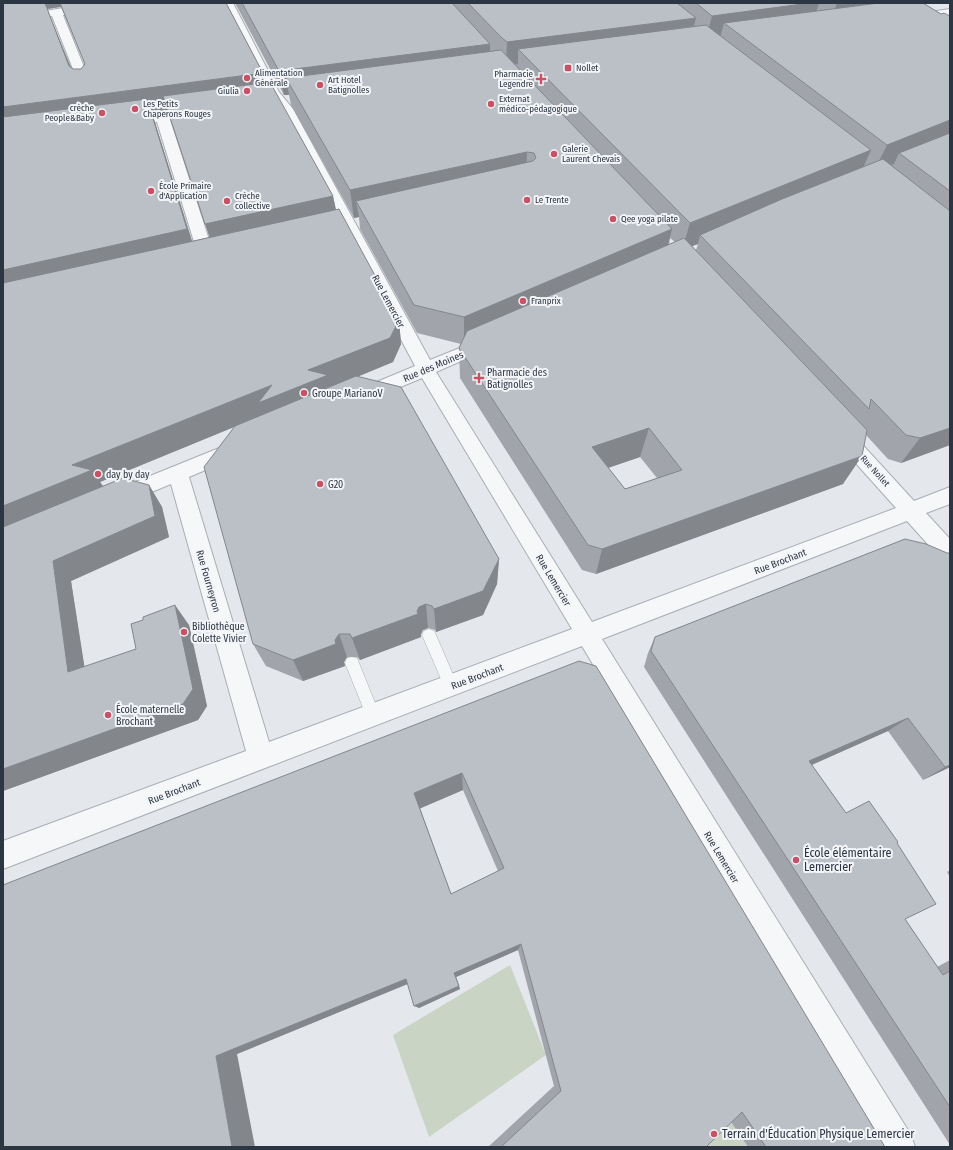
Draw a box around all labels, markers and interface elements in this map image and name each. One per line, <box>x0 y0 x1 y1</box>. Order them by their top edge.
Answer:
marker: Nollet <box>563 63 573 73</box>
place label: Nollet <box>576 63 598 73</box>
place label: Alimentation Générale <box>255 68 303 88</box>
place label: Pharmacie Legendre <box>494 69 534 89</box>
marker: Alimentation Générale <box>242 73 252 83</box>
marker: Pharmacie Legendre <box>536 74 546 84</box>
place label: Art Hotel Batignolles <box>328 75 369 95</box>
marker: Art Hotel Batignolles <box>315 80 325 90</box>
place label: Giulia <box>218 86 240 96</box>
marker: Giulia <box>242 86 252 96</box>
place label: Externat médico-pédagogique <box>499 94 577 114</box>
place label: Les Petits Chaperons Rouges <box>143 99 211 119</box>
marker: Externat médico-pédagogique <box>486 99 496 109</box>
place label: crèche People&Baby <box>45 103 95 123</box>
marker: Les Petits Chaperons Rouges <box>130 104 140 114</box>
marker: crèche People&Baby <box>97 108 107 118</box>
place label: Galerie Laurent Chevais <box>562 144 620 164</box>
marker: Galerie Laurent Chevais <box>549 149 559 159</box>
place label: École Primaire d'Application <box>159 180 212 201</box>
marker: École Primaire d'Application <box>146 186 156 196</box>
place label: Crèche collective <box>235 191 271 211</box>
marker: Le Trente <box>522 195 532 205</box>
place label: Le Trente <box>535 195 569 205</box>
marker: Crèche collective <box>222 196 232 206</box>
marker: Qee yoga pilate <box>608 214 618 224</box>
place label: Qee yoga pilate <box>621 214 679 224</box>
street label: Rue Lemercier <box>369 273 407 330</box>
marker: Franprix <box>518 296 528 306</box>
place label: Franprix <box>531 296 561 306</box>
street label: Rue des Moines <box>401 349 465 385</box>
place label: Pharmacie des Batignolles <box>487 367 547 391</box>
marker: Pharmacie des Batignolles <box>474 373 484 383</box>
marker: Groupe MarianoV <box>299 388 309 398</box>
place label: Groupe MarianoV <box>312 388 383 400</box>
street label: Rue Nollet <box>858 453 892 489</box>
marker: day by day <box>93 469 103 479</box>
place label: day by day <box>106 469 150 481</box>
marker: G20 <box>315 479 325 489</box>
place label: G20 <box>328 479 343 491</box>
street label: Rue Brochant <box>753 546 809 577</box>
street label: Rue Fourneyron <box>193 549 223 614</box>
street label: Rue Lemercier <box>533 552 574 609</box>
place label: Bibliothèque Colette Vivier <box>192 621 247 645</box>
marker: Bibliothèque Colette Vivier <box>179 627 189 637</box>
street label: Rue Brochant <box>450 661 506 692</box>
place label: École maternelle Brochant <box>116 702 184 728</box>
marker: École maternelle Brochant <box>103 710 113 720</box>
street label: Rue Brochant <box>147 776 203 807</box>
street label: Rue Lemercier <box>701 829 742 886</box>
place label: École élémentaire Lemercier <box>804 845 892 874</box>
marker: École élémentaire Lemercier <box>791 855 801 865</box>
place label: Terrain d'Éducation Physique Lemercier <box>722 1126 915 1141</box>
marker: Terrain d'Éducation Physique Lemercier <box>709 1129 719 1139</box>

